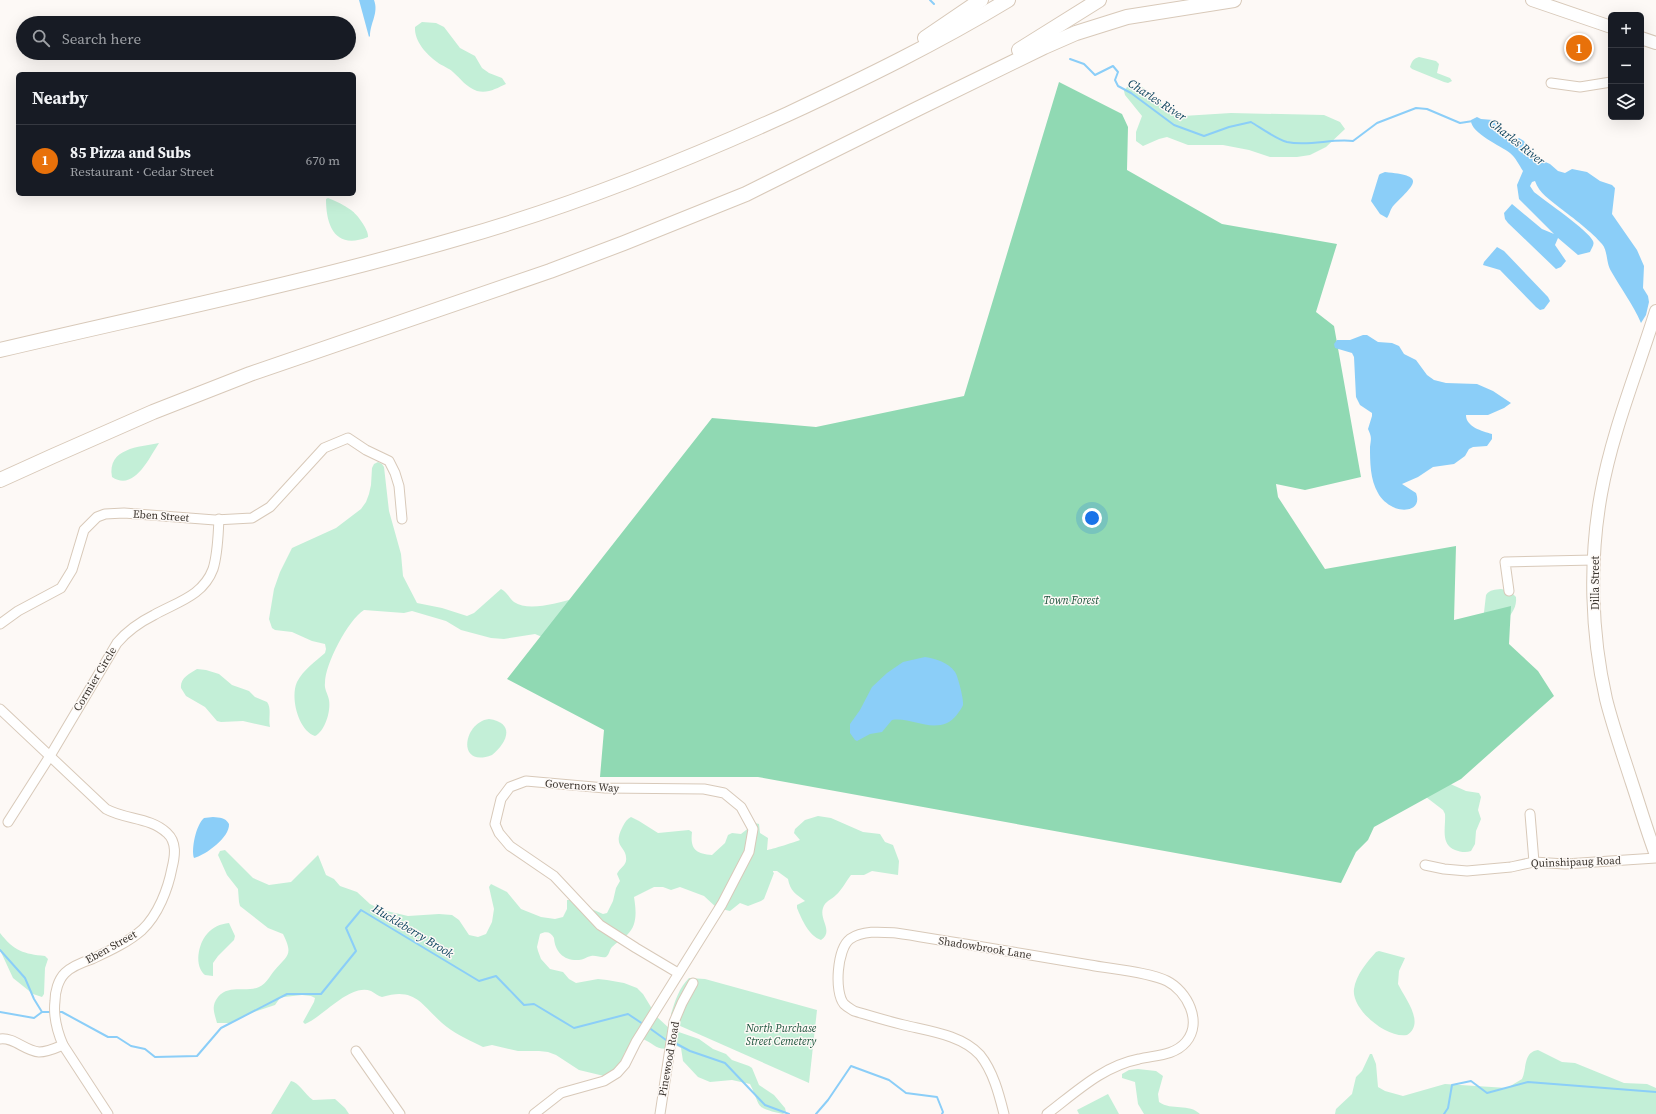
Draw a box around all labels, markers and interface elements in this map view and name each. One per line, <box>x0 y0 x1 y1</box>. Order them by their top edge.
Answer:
map controls <box>1608 12 1644 120</box>
button: + <box>1608 12 1644 48</box>
search box <box>16 16 356 60</box>
icon: search <box>30 27 52 49</box>
text: Search here <box>62 28 141 49</box>
pin: 1 <box>1566 33 1592 63</box>
button: − <box>1608 48 1644 84</box>
water label: Charles River <box>1125 75 1190 125</box>
button: layers <box>1608 84 1644 120</box>
text: Nearby <box>32 86 88 110</box>
water label: Charles River <box>1486 115 1549 169</box>
text: 85 Pizza and Subs <box>70 142 191 163</box>
text: 1 <box>41 152 49 169</box>
text: 670 m <box>306 152 340 169</box>
text: Restaurant · Cedar Street <box>70 163 214 180</box>
street label: Eben Street <box>132 507 190 525</box>
your location <box>1082 508 1102 528</box>
street label: Dilla Street <box>1588 556 1603 610</box>
park label: Town Forest <box>1043 593 1099 608</box>
street label: Cormier Circle <box>70 644 120 714</box>
street label: Governors Way <box>544 776 620 796</box>
street label: Quinshipaug Road <box>1531 853 1622 871</box>
water label: Huckleberry Brook <box>369 900 457 962</box>
street label: Eben Street <box>83 927 140 967</box>
street label: Shadowbrook Lane <box>937 933 1033 963</box>
street label: Pinewood Road <box>655 1020 683 1098</box>
park label: North Purchase Street Cemetery <box>745 1021 817 1049</box>

